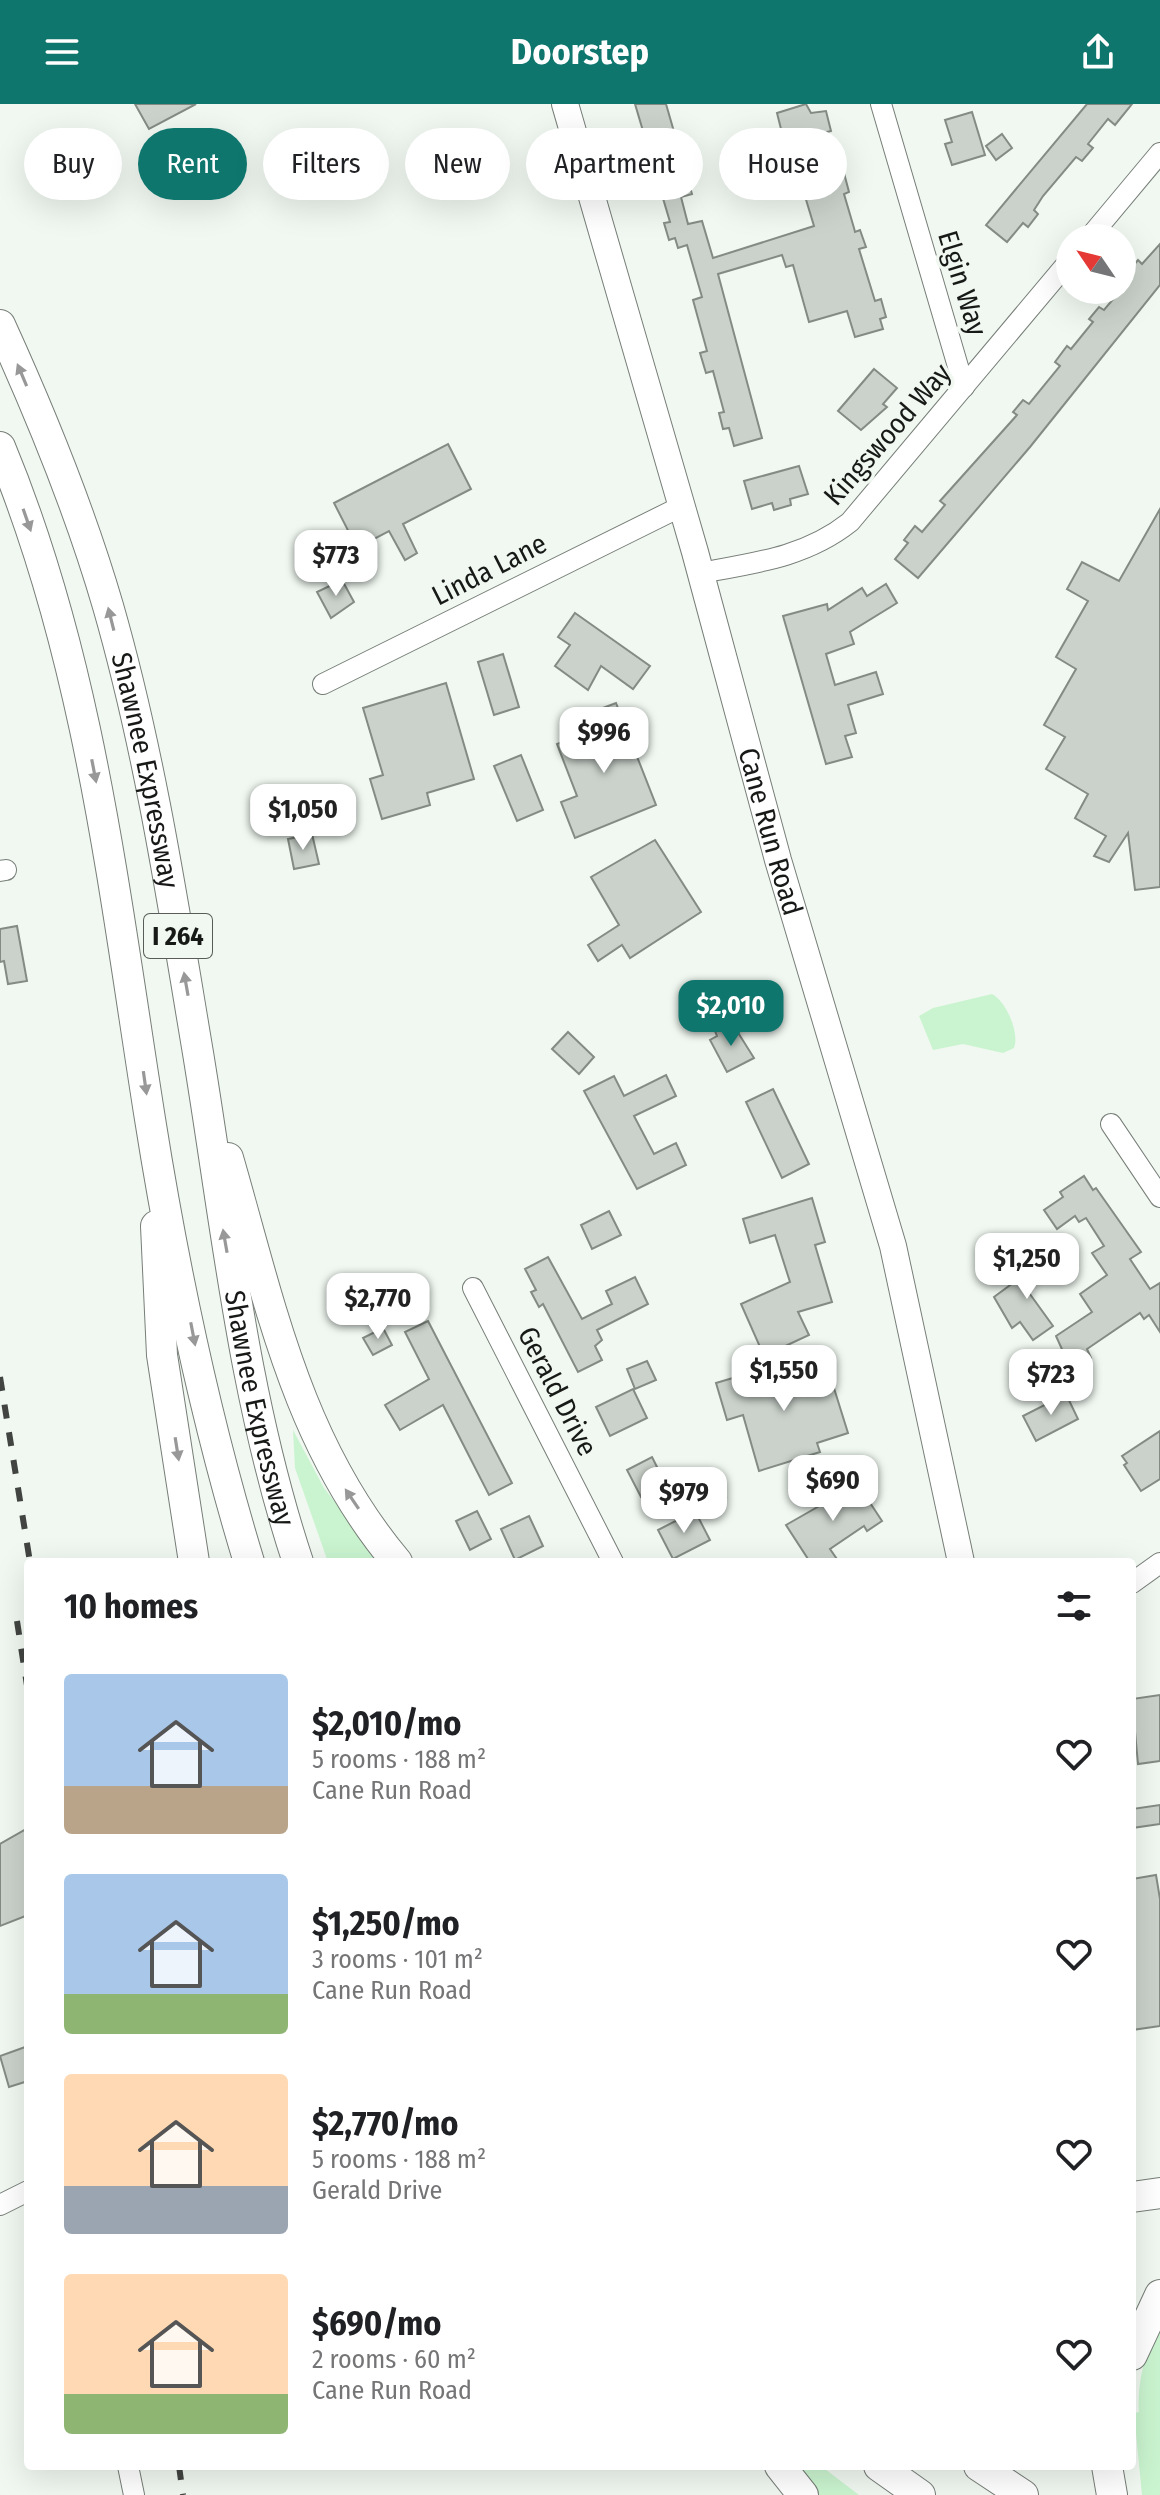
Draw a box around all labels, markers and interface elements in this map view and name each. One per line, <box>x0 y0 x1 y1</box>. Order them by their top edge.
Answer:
icon: menu <box>40 30 84 74</box>
text: Doorstep <box>511 30 649 74</box>
icon: share <box>1076 30 1120 74</box>
chip: Buy <box>24 128 122 200</box>
chip: Rent <box>138 128 247 200</box>
chip: Filters <box>263 128 389 200</box>
chip: New <box>405 128 510 200</box>
chip: Apartment <box>526 128 703 200</box>
chip: House <box>719 128 847 200</box>
north arrow <box>1056 224 1136 304</box>
map controls <box>1056 224 1136 304</box>
street label: Elgin Way <box>931 227 994 340</box>
street label: Kingswood Way <box>817 356 958 512</box>
one-way arrow <box>16 363 29 387</box>
one-way arrow <box>21 508 33 532</box>
street label: Linda Lane <box>426 527 552 612</box>
pin: $773 <box>289 530 383 598</box>
text: $773 <box>312 540 360 571</box>
one-way arrow <box>105 607 117 632</box>
street label: Shawnee Expressway <box>104 649 186 891</box>
pin: $996 <box>557 707 651 775</box>
text: $996 <box>577 717 631 748</box>
street label: Cane Run Road <box>732 744 810 919</box>
one-way arrow <box>88 759 100 784</box>
pin: $1,050 <box>238 784 368 852</box>
text: $1,050 <box>268 794 338 825</box>
road number: I 264 <box>144 914 212 958</box>
one-way arrow <box>179 971 191 996</box>
pin: $2,010 <box>666 980 796 1048</box>
text: $2,010 <box>696 990 766 1021</box>
one-way arrow <box>139 1071 152 1096</box>
one-way arrow <box>218 1228 230 1253</box>
pin: $1,250 <box>962 1233 1092 1301</box>
text: $1,250 <box>993 1243 1061 1274</box>
pin: $2,770 <box>313 1273 443 1341</box>
text: $2,770 <box>345 1283 411 1314</box>
street label: Shawnee Expressway <box>218 1288 302 1530</box>
street label: Gerald Drive <box>511 1321 604 1461</box>
one-way arrow <box>187 1322 199 1347</box>
pin: $1,550 <box>719 1345 849 1413</box>
pin: $723 <box>1004 1349 1098 1417</box>
text: $1,550 <box>750 1355 818 1386</box>
text: $723 <box>1027 1359 1075 1390</box>
one-way arrow <box>171 1437 184 1462</box>
pin: $690 <box>786 1455 880 1523</box>
text: $690 <box>806 1465 860 1496</box>
pin: $979 <box>637 1467 731 1535</box>
text: $979 <box>659 1477 709 1508</box>
one-way arrow <box>345 1488 360 1509</box>
icon: filters <box>1052 1584 1096 1628</box>
text: 10 homes <box>64 1586 198 1627</box>
text: $2,010/mo <box>312 1703 461 1744</box>
icon: home <box>128 1706 224 1802</box>
icon: heart <box>1052 1732 1096 1776</box>
text: 5 rooms · 188 m² <box>312 1744 486 1775</box>
text: Cane Run Road <box>312 1775 472 1806</box>
text: $1,250/mo <box>312 1903 460 1944</box>
icon: home <box>128 1906 224 2002</box>
icon: heart <box>1052 1932 1096 1976</box>
text: 3 rooms · 101 m² <box>312 1944 483 1975</box>
text: Cane Run Road <box>312 1975 472 2006</box>
text: $2,770/mo <box>312 2103 458 2144</box>
icon: home <box>128 2106 224 2202</box>
icon: heart <box>1052 2132 1096 2176</box>
text: 5 rooms · 188 m² <box>312 2144 486 2175</box>
text: Gerald Drive <box>312 2175 442 2206</box>
text: $690/mo <box>312 2303 441 2344</box>
icon: home <box>128 2306 224 2402</box>
icon: heart <box>1052 2332 1096 2376</box>
text: 2 rooms · 60 m² <box>312 2344 476 2375</box>
text: Cane Run Road <box>312 2375 472 2406</box>

